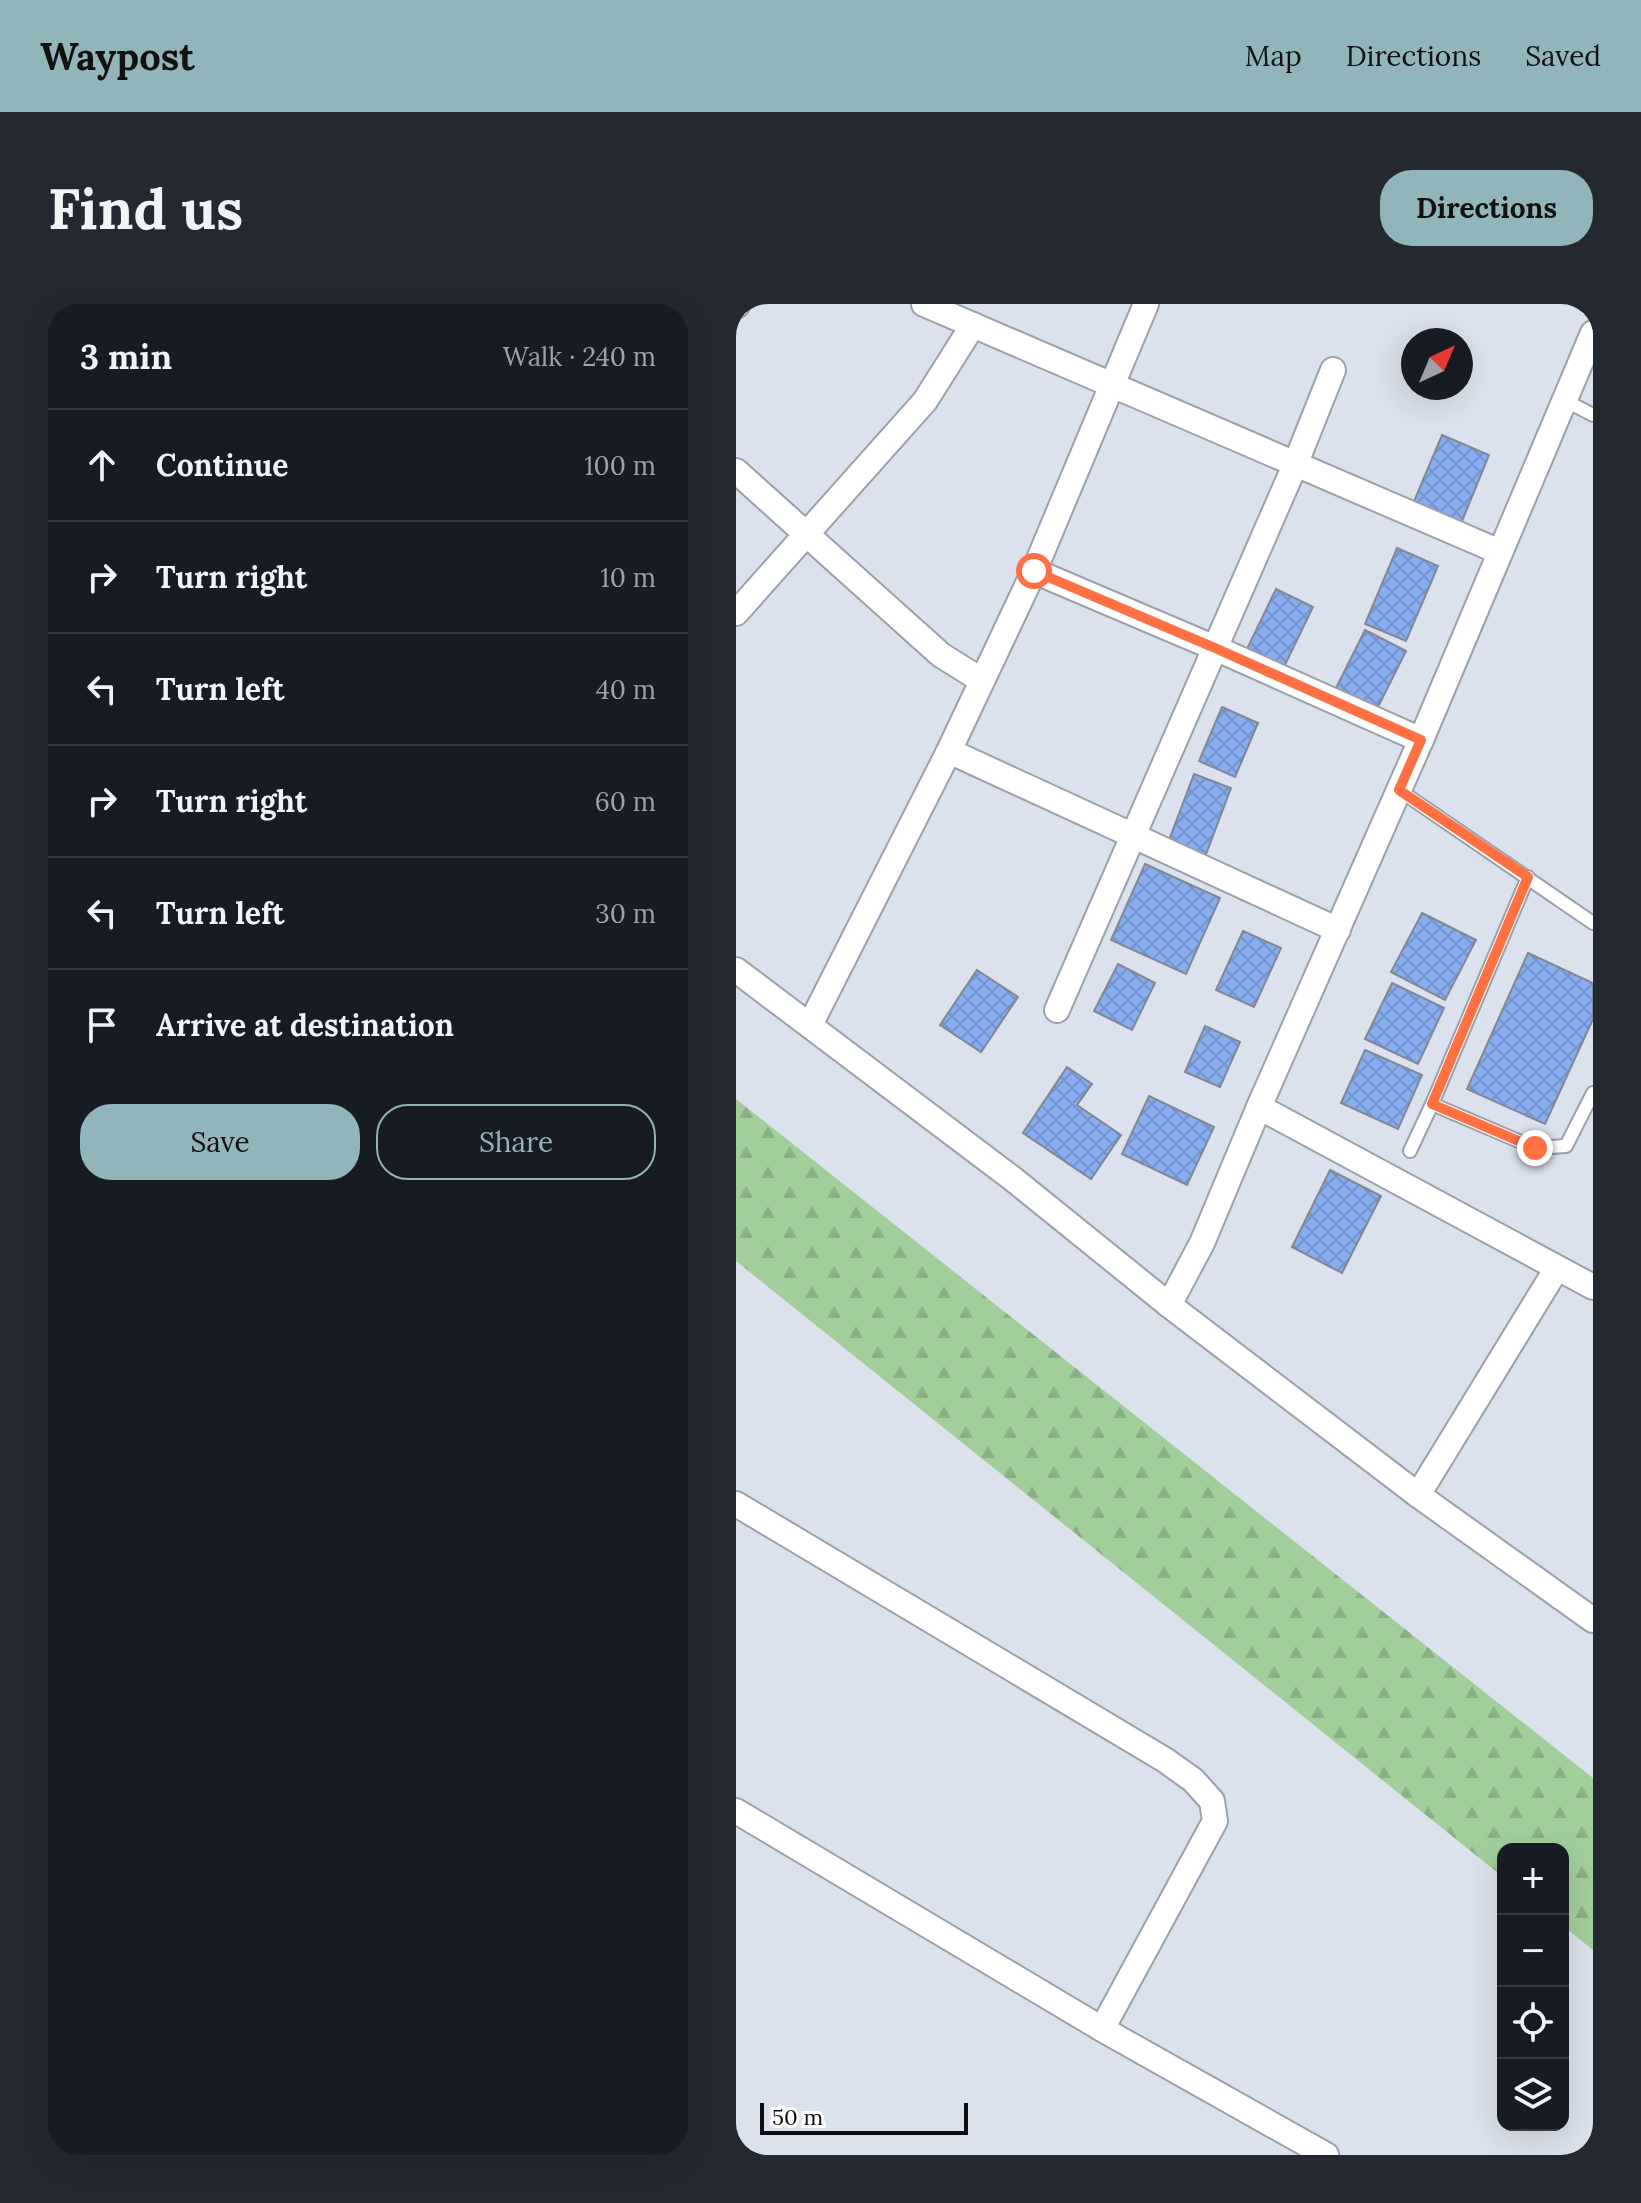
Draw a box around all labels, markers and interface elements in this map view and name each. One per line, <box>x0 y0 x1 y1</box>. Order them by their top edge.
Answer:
text: Waypost <box>40 32 195 80</box>
text: Map <box>1245 38 1302 74</box>
text: Directions <box>1346 38 1481 74</box>
text: Saved <box>1525 38 1601 74</box>
button: Directions <box>1380 170 1593 246</box>
text: Find us <box>48 173 243 244</box>
north arrow <box>1401 328 1473 400</box>
text: 3 min <box>80 335 172 378</box>
text: Walk · 240 m <box>503 340 656 373</box>
icon: ahead <box>80 443 124 487</box>
text: Continue <box>156 446 288 484</box>
text: 100 m <box>584 449 656 482</box>
route start <box>1016 553 1052 589</box>
icon: right <box>80 555 124 599</box>
text: Turn right <box>156 558 307 596</box>
text: 10 m <box>600 561 656 594</box>
icon: left <box>80 667 124 711</box>
text: Turn left <box>156 670 284 708</box>
text: 40 m <box>596 673 656 706</box>
icon: right <box>80 779 124 823</box>
text: Turn right <box>156 782 307 820</box>
text: 60 m <box>595 785 656 818</box>
icon: left <box>80 891 124 935</box>
text: Turn left <box>156 894 284 932</box>
text: 30 m <box>595 897 656 930</box>
icon: arrive <box>80 1003 124 1047</box>
text: Arrive at destination <box>156 1006 454 1044</box>
button: Save <box>80 1104 360 1180</box>
button: Share <box>376 1104 656 1180</box>
route end <box>1517 1130 1553 1166</box>
map controls <box>1497 1843 1569 2131</box>
button: + <box>1497 1843 1569 1915</box>
button: − <box>1497 1915 1569 1987</box>
button: locate <box>1497 1987 1569 2059</box>
button: layers <box>1497 2059 1569 2131</box>
scale bar <box>760 2099 968 2135</box>
text: 50 m <box>772 2103 823 2131</box>

